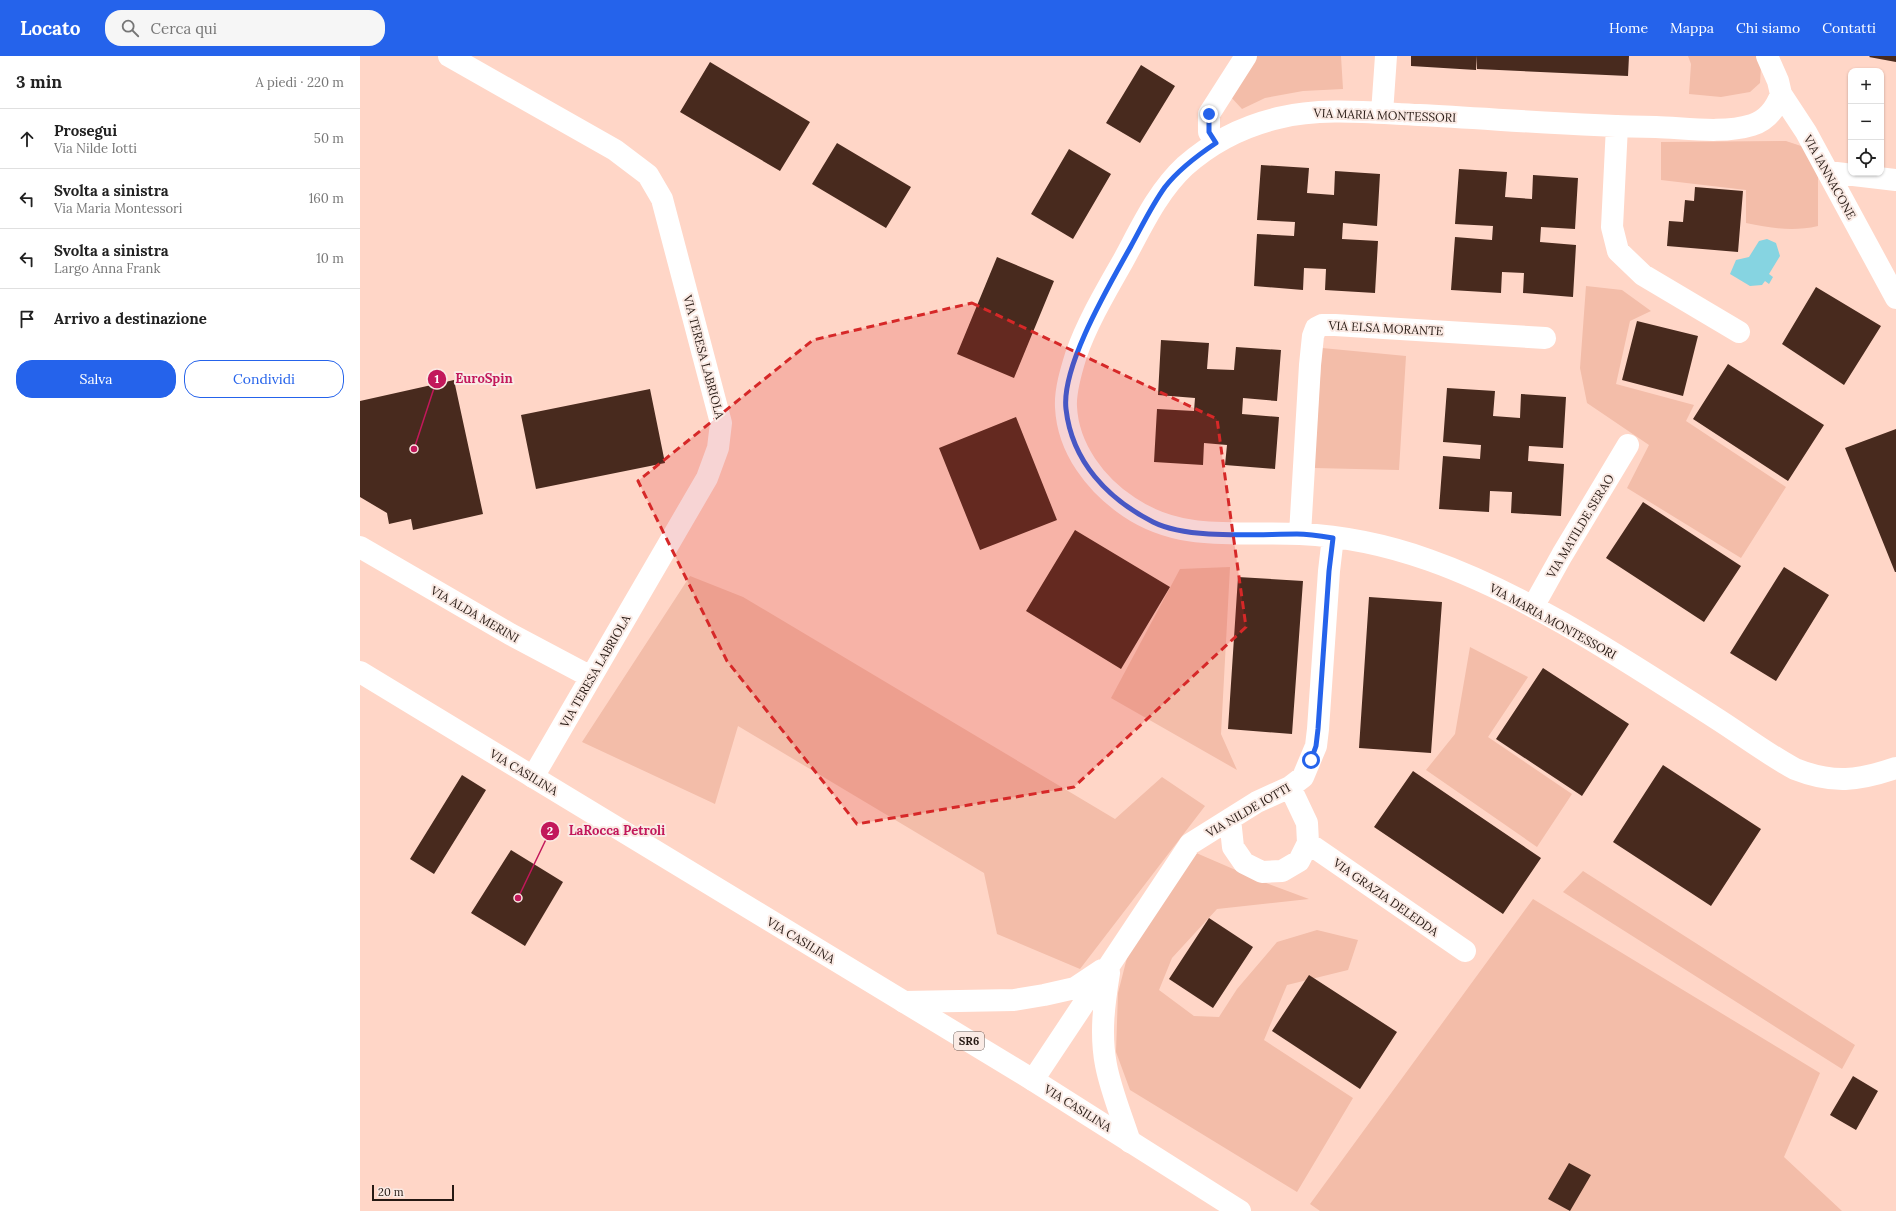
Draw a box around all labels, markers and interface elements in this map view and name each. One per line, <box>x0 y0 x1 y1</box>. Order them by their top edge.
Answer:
search box <box>105 10 385 46</box>
text: Locato <box>20 16 81 40</box>
icon: search <box>119 17 141 39</box>
text: Cerca qui <box>151 19 217 38</box>
text: Home <box>1609 19 1648 37</box>
text: Mappa <box>1670 19 1714 37</box>
text: Chi siamo <box>1736 19 1800 37</box>
text: Contatti <box>1822 19 1876 37</box>
map controls <box>1848 68 1884 176</box>
button: + <box>1848 68 1884 104</box>
text: 3 min <box>16 71 62 93</box>
text: A piedi · 220 m <box>255 74 344 91</box>
button: − <box>1848 104 1884 140</box>
route end <box>1200 105 1218 123</box>
street label: VIA MARIA MONTESSORI <box>1313 105 1456 125</box>
text: Prosegui <box>54 121 117 140</box>
icon: ahead <box>16 128 38 150</box>
text: 50 m <box>314 130 344 147</box>
street label: VIA IANNACONE <box>1800 131 1859 222</box>
text: Via Nilde Iotti <box>54 140 137 157</box>
button: locate <box>1848 140 1884 176</box>
text: Svolta a sinistra <box>54 181 169 200</box>
icon: left <box>16 188 38 210</box>
text: 160 m <box>309 190 344 207</box>
text: Via Maria Montessori <box>54 200 182 217</box>
text: Svolta a sinistra <box>54 241 169 260</box>
icon: left <box>16 248 38 270</box>
text: 10 m <box>316 250 344 267</box>
text: Largo Anna Frank <box>54 260 160 277</box>
street label: VIA TERESA LABRIOLA <box>680 292 728 421</box>
icon: arrive <box>16 308 38 330</box>
text: Arrivo a destinazione <box>54 309 207 328</box>
street label: VIA ELSA MORANTE <box>1327 317 1444 338</box>
button: Salva <box>16 360 176 398</box>
button: Condividi <box>184 360 344 398</box>
callout: EuroSpin <box>427 366 520 391</box>
text: EuroSpin <box>455 370 513 387</box>
text: 1 <box>435 371 440 386</box>
street label: VIA MATILDE SERAO <box>1543 471 1617 581</box>
street label: VIA MARIA MONTESSORI <box>1486 579 1619 662</box>
street label: VIA ALDA MERINI <box>427 582 522 645</box>
street label: VIA TERESA LABRIOLA <box>556 612 634 731</box>
street label: VIA CASILINA <box>486 745 561 798</box>
route start <box>1302 751 1320 769</box>
street label: VIA NILDE IOTTI <box>1202 780 1293 841</box>
callout: LaRocca Petroli <box>540 818 673 843</box>
text: LaRocca Petroli <box>569 822 665 839</box>
text: 2 <box>547 823 553 838</box>
street label: VIA GRAZIA DELEDDA <box>1330 854 1442 939</box>
street label: VIA CASILINA <box>763 913 838 966</box>
road number: SR6 <box>954 1032 984 1050</box>
street label: VIA CASILINA <box>1041 1081 1115 1135</box>
scale bar <box>372 1183 454 1202</box>
text: 20 m <box>378 1185 403 1199</box>

